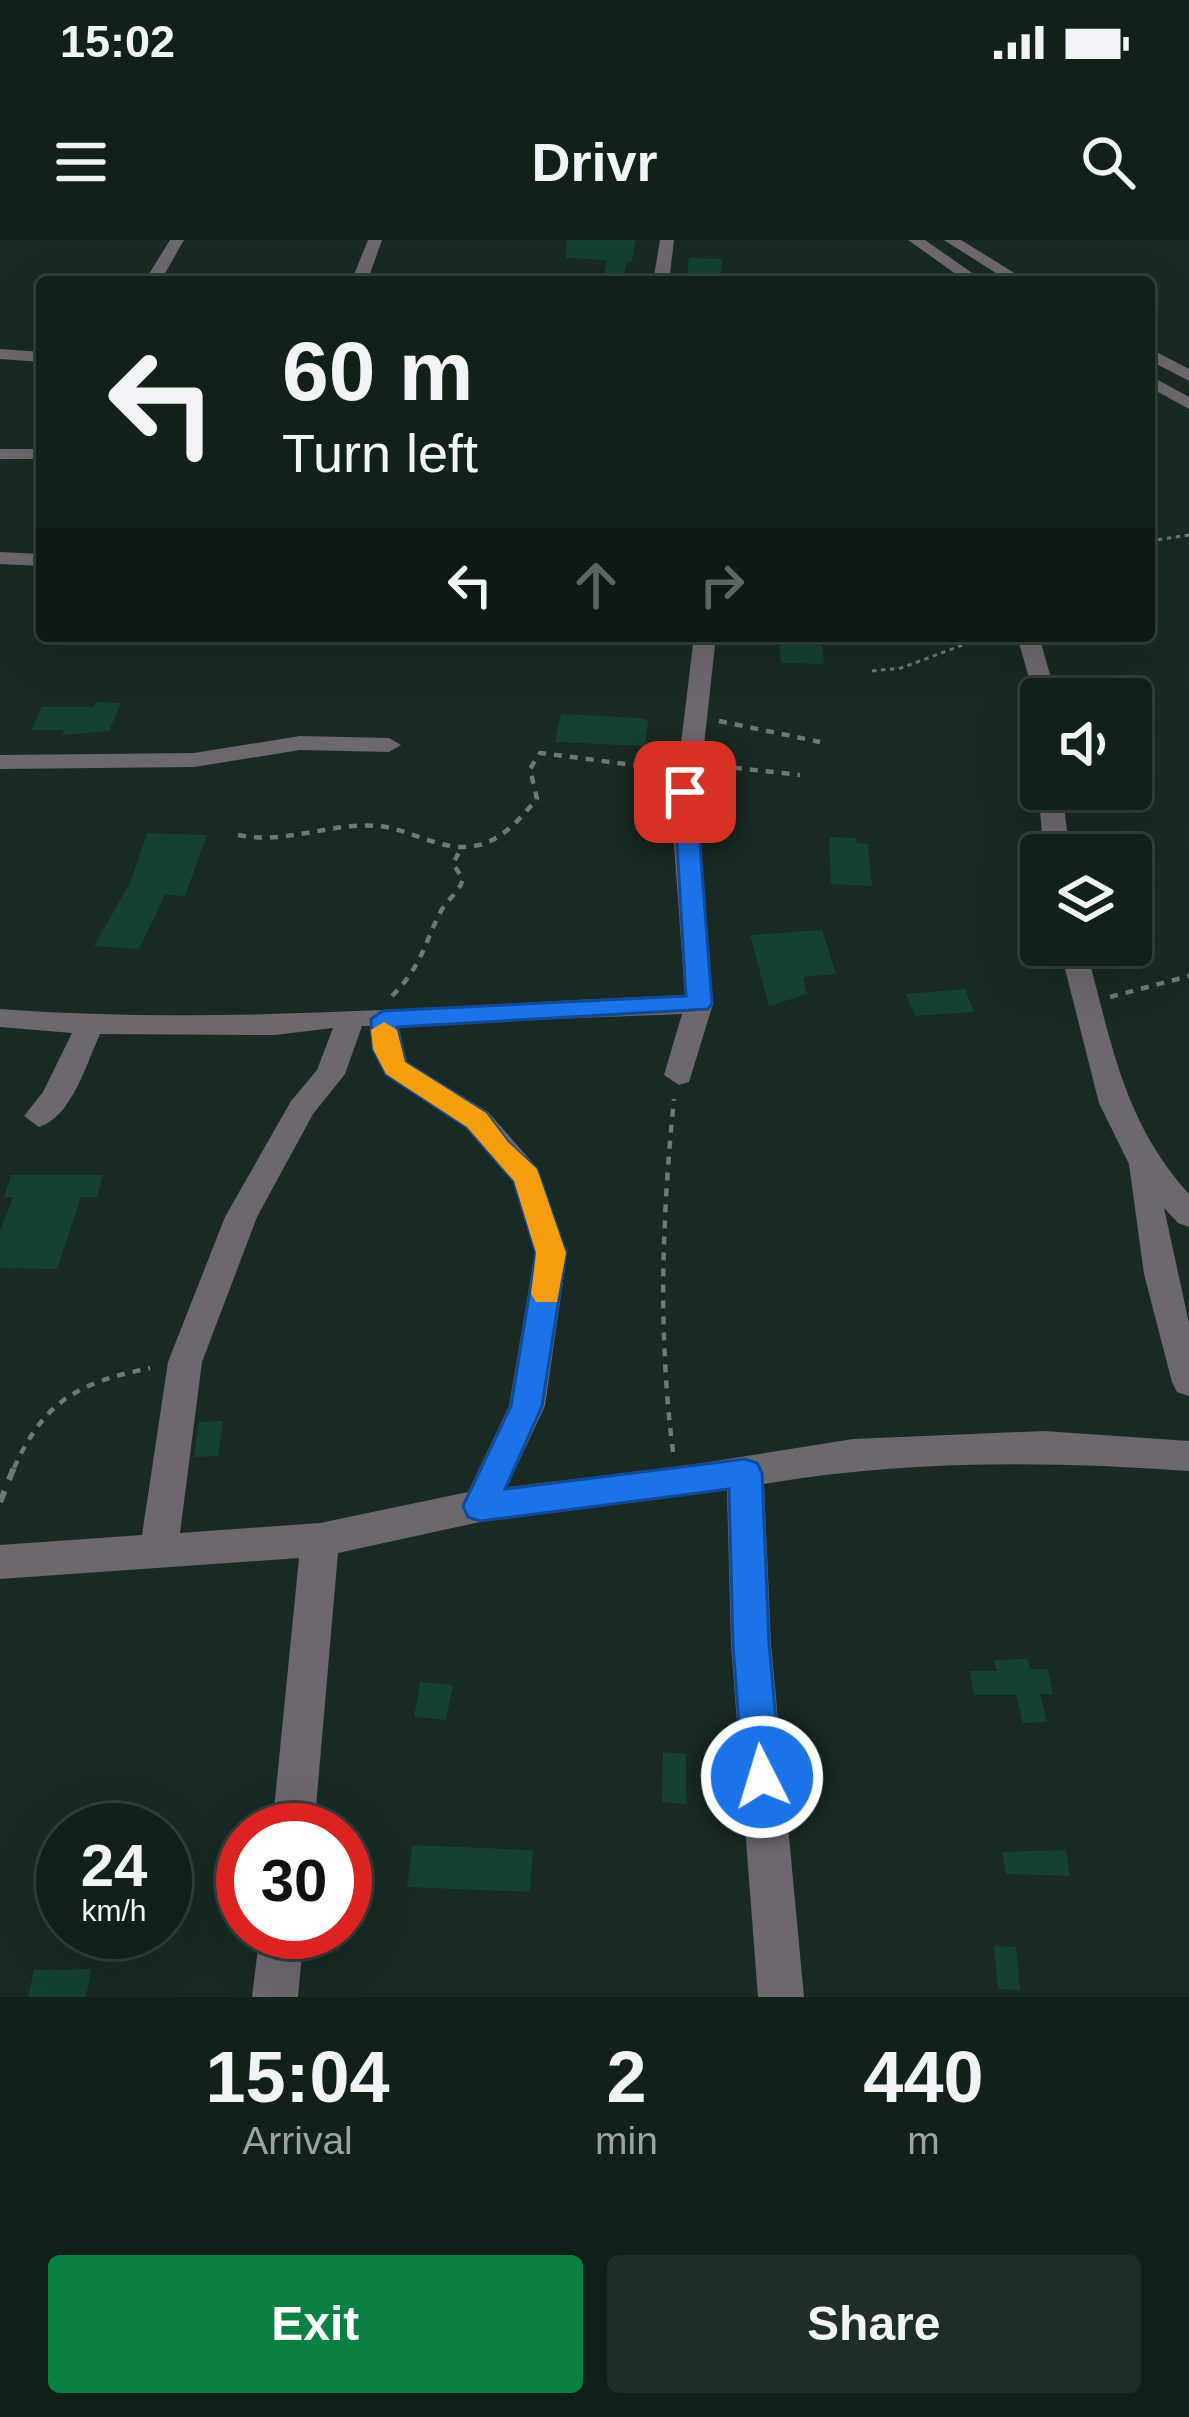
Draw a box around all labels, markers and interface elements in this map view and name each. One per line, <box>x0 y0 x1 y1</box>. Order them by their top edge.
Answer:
text: 15:02 <box>60 16 175 67</box>
icon: menu <box>48 129 114 195</box>
icon: search <box>1075 129 1141 195</box>
text: Drivr <box>531 132 658 192</box>
icon: left <box>84 324 240 480</box>
text: 60 m <box>282 324 473 418</box>
text: Turn left <box>282 423 478 483</box>
icon: left <box>437 552 503 618</box>
icon: ahead <box>563 552 629 618</box>
icon: right <box>689 552 755 618</box>
map controls <box>1020 678 1152 966</box>
button: sound <box>1020 678 1152 810</box>
pin <box>634 741 736 843</box>
icon: arrive <box>652 759 718 825</box>
button: layers <box>1020 834 1152 966</box>
position arrow <box>699 1714 825 1840</box>
speed limit sign: 30 <box>216 1803 372 1959</box>
text: 24 <box>81 1832 147 1899</box>
text: km/h <box>81 1894 147 1927</box>
text: 15:04 <box>205 2037 390 2117</box>
text: 2 <box>606 2037 647 2117</box>
text: 440 <box>863 2037 984 2117</box>
text: Arrival <box>242 2119 353 2162</box>
text: min <box>595 2119 658 2162</box>
text: m <box>907 2119 940 2162</box>
button: Exit <box>48 2255 583 2393</box>
button: Share <box>607 2255 1141 2393</box>

